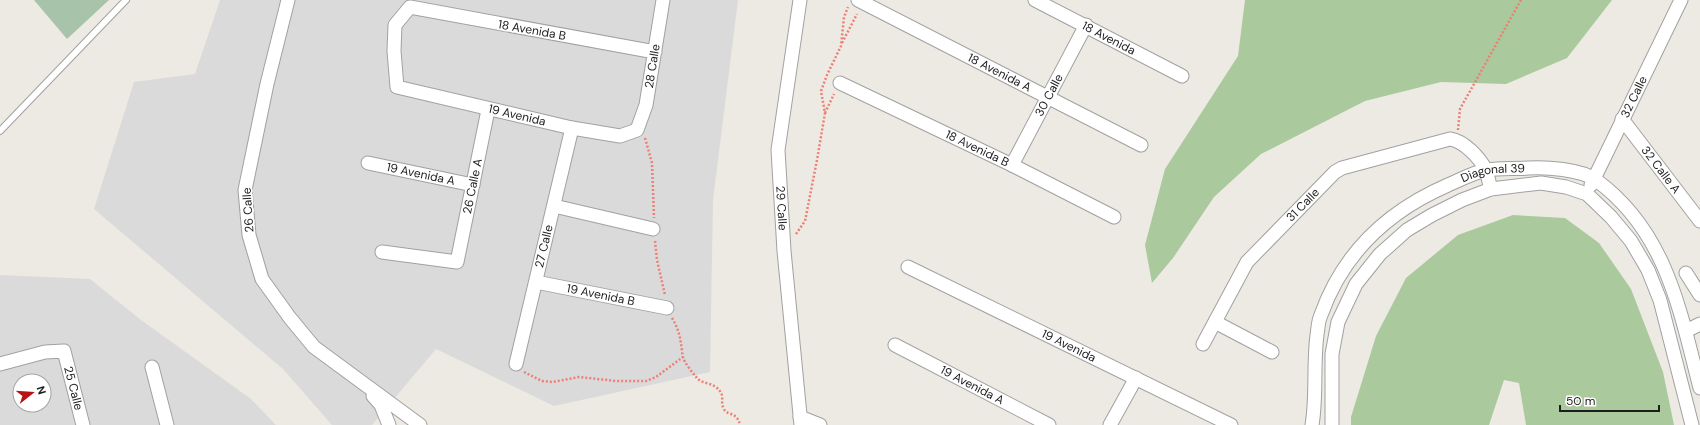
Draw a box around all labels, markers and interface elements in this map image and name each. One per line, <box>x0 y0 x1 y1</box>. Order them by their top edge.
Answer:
street label: 18 Avenida B <box>497 16 567 44</box>
street label: 18 Avenida <box>1079 18 1138 59</box>
street label: 28 Calle <box>641 43 664 89</box>
street label: 18 Avenida A <box>965 50 1034 95</box>
street label: 30 Calle <box>1031 71 1067 119</box>
street label: 32 Calle <box>1617 73 1651 120</box>
street label: 19 Avenida <box>487 101 547 130</box>
street label: 18 Avenida B <box>943 126 1012 170</box>
street label: 32 Calle A <box>1638 143 1684 197</box>
street label: 26 Calle A <box>459 157 486 215</box>
street label: 19 Avenida A <box>385 159 457 189</box>
street label: Diagonal 39 <box>1458 160 1525 186</box>
street label: 31 Calle <box>1283 184 1323 225</box>
street label: 29 Calle <box>772 185 791 231</box>
street label: 26 Calle <box>238 187 258 233</box>
street label: 27 Calle <box>531 223 557 269</box>
street label: 19 Avenida B <box>565 280 636 309</box>
street label: 19 Avenida <box>1039 326 1099 366</box>
street label: 19 Avenida A <box>938 362 1007 408</box>
street label: 25 Calle <box>60 365 87 412</box>
north arrow <box>12 373 52 413</box>
text: N <box>34 384 49 396</box>
scale bar <box>1560 387 1659 413</box>
text: 50 m <box>1566 393 1595 409</box>

